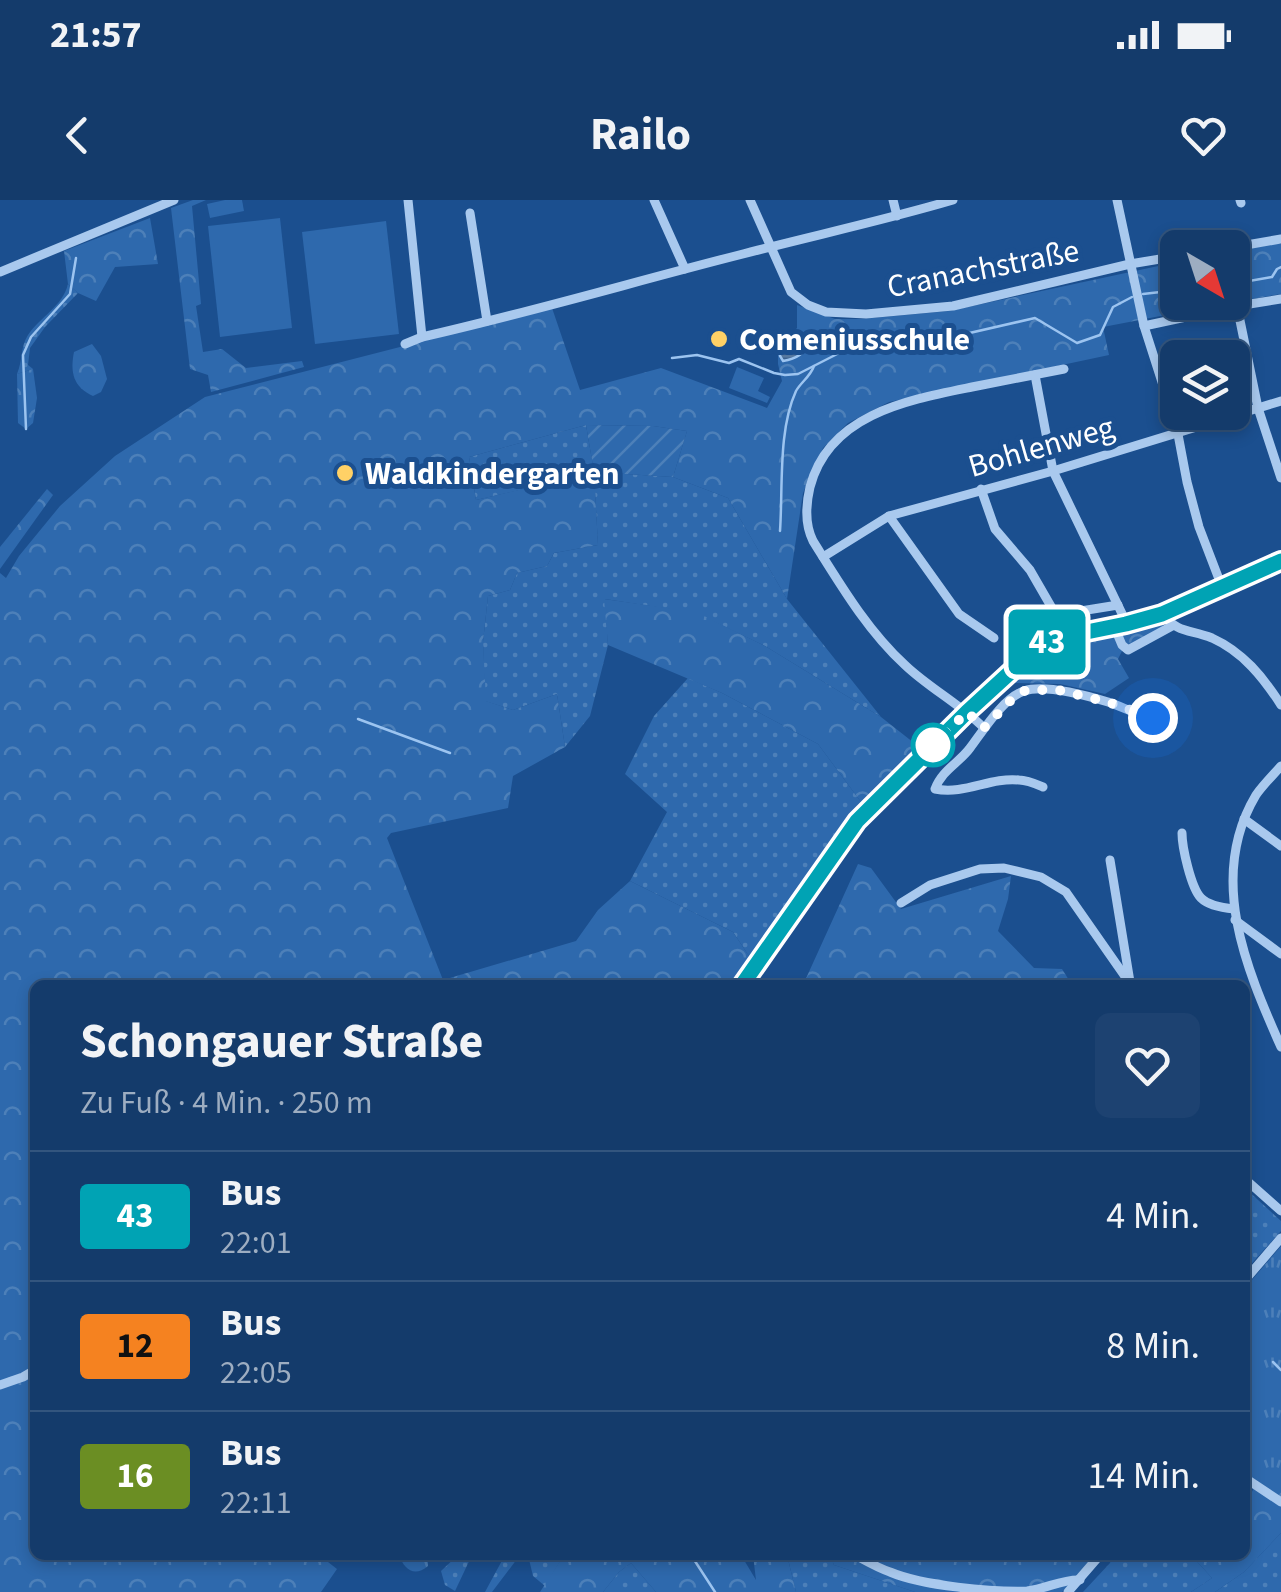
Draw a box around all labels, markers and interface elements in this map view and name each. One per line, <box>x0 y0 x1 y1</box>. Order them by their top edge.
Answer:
text: 21:57 <box>50 8 142 62</box>
text: Railo <box>590 103 691 167</box>
icon: back <box>50 108 105 163</box>
icon: heart <box>1176 108 1231 163</box>
street label: Cranachstraße <box>883 228 1083 310</box>
north arrow <box>1160 230 1250 320</box>
map controls <box>1160 230 1250 430</box>
place label: Comeniusschule <box>739 317 970 363</box>
marker: Comeniusschule <box>708 328 730 350</box>
button: layers <box>1160 340 1250 430</box>
street label: Bohlenweg <box>963 404 1120 490</box>
place label: Waldkindergarten <box>365 451 620 497</box>
marker: Waldkindergarten <box>334 462 356 484</box>
line badge: 43 <box>1002 610 1092 674</box>
text: 43 <box>1029 617 1065 667</box>
your location <box>1128 693 1178 743</box>
unlabelled marker <box>912 724 954 766</box>
text: Schongauer Straße <box>80 1008 483 1076</box>
button: heart <box>1095 1013 1200 1118</box>
text: Zu Fuß · 4 Min. · 250 m <box>80 1080 373 1126</box>
text: Bus <box>220 1166 281 1220</box>
text: 4 Min. <box>1106 1189 1200 1243</box>
text: 43 <box>117 1191 153 1241</box>
text: 22:01 <box>220 1220 292 1266</box>
text: Bus <box>220 1296 281 1350</box>
text: 8 Min. <box>1106 1319 1200 1373</box>
text: 12 <box>117 1321 153 1371</box>
text: 22:05 <box>220 1350 292 1396</box>
text: Bus <box>220 1426 281 1480</box>
text: 14 Min. <box>1087 1449 1200 1503</box>
text: 16 <box>117 1451 153 1501</box>
text: 22:11 <box>220 1480 292 1526</box>

